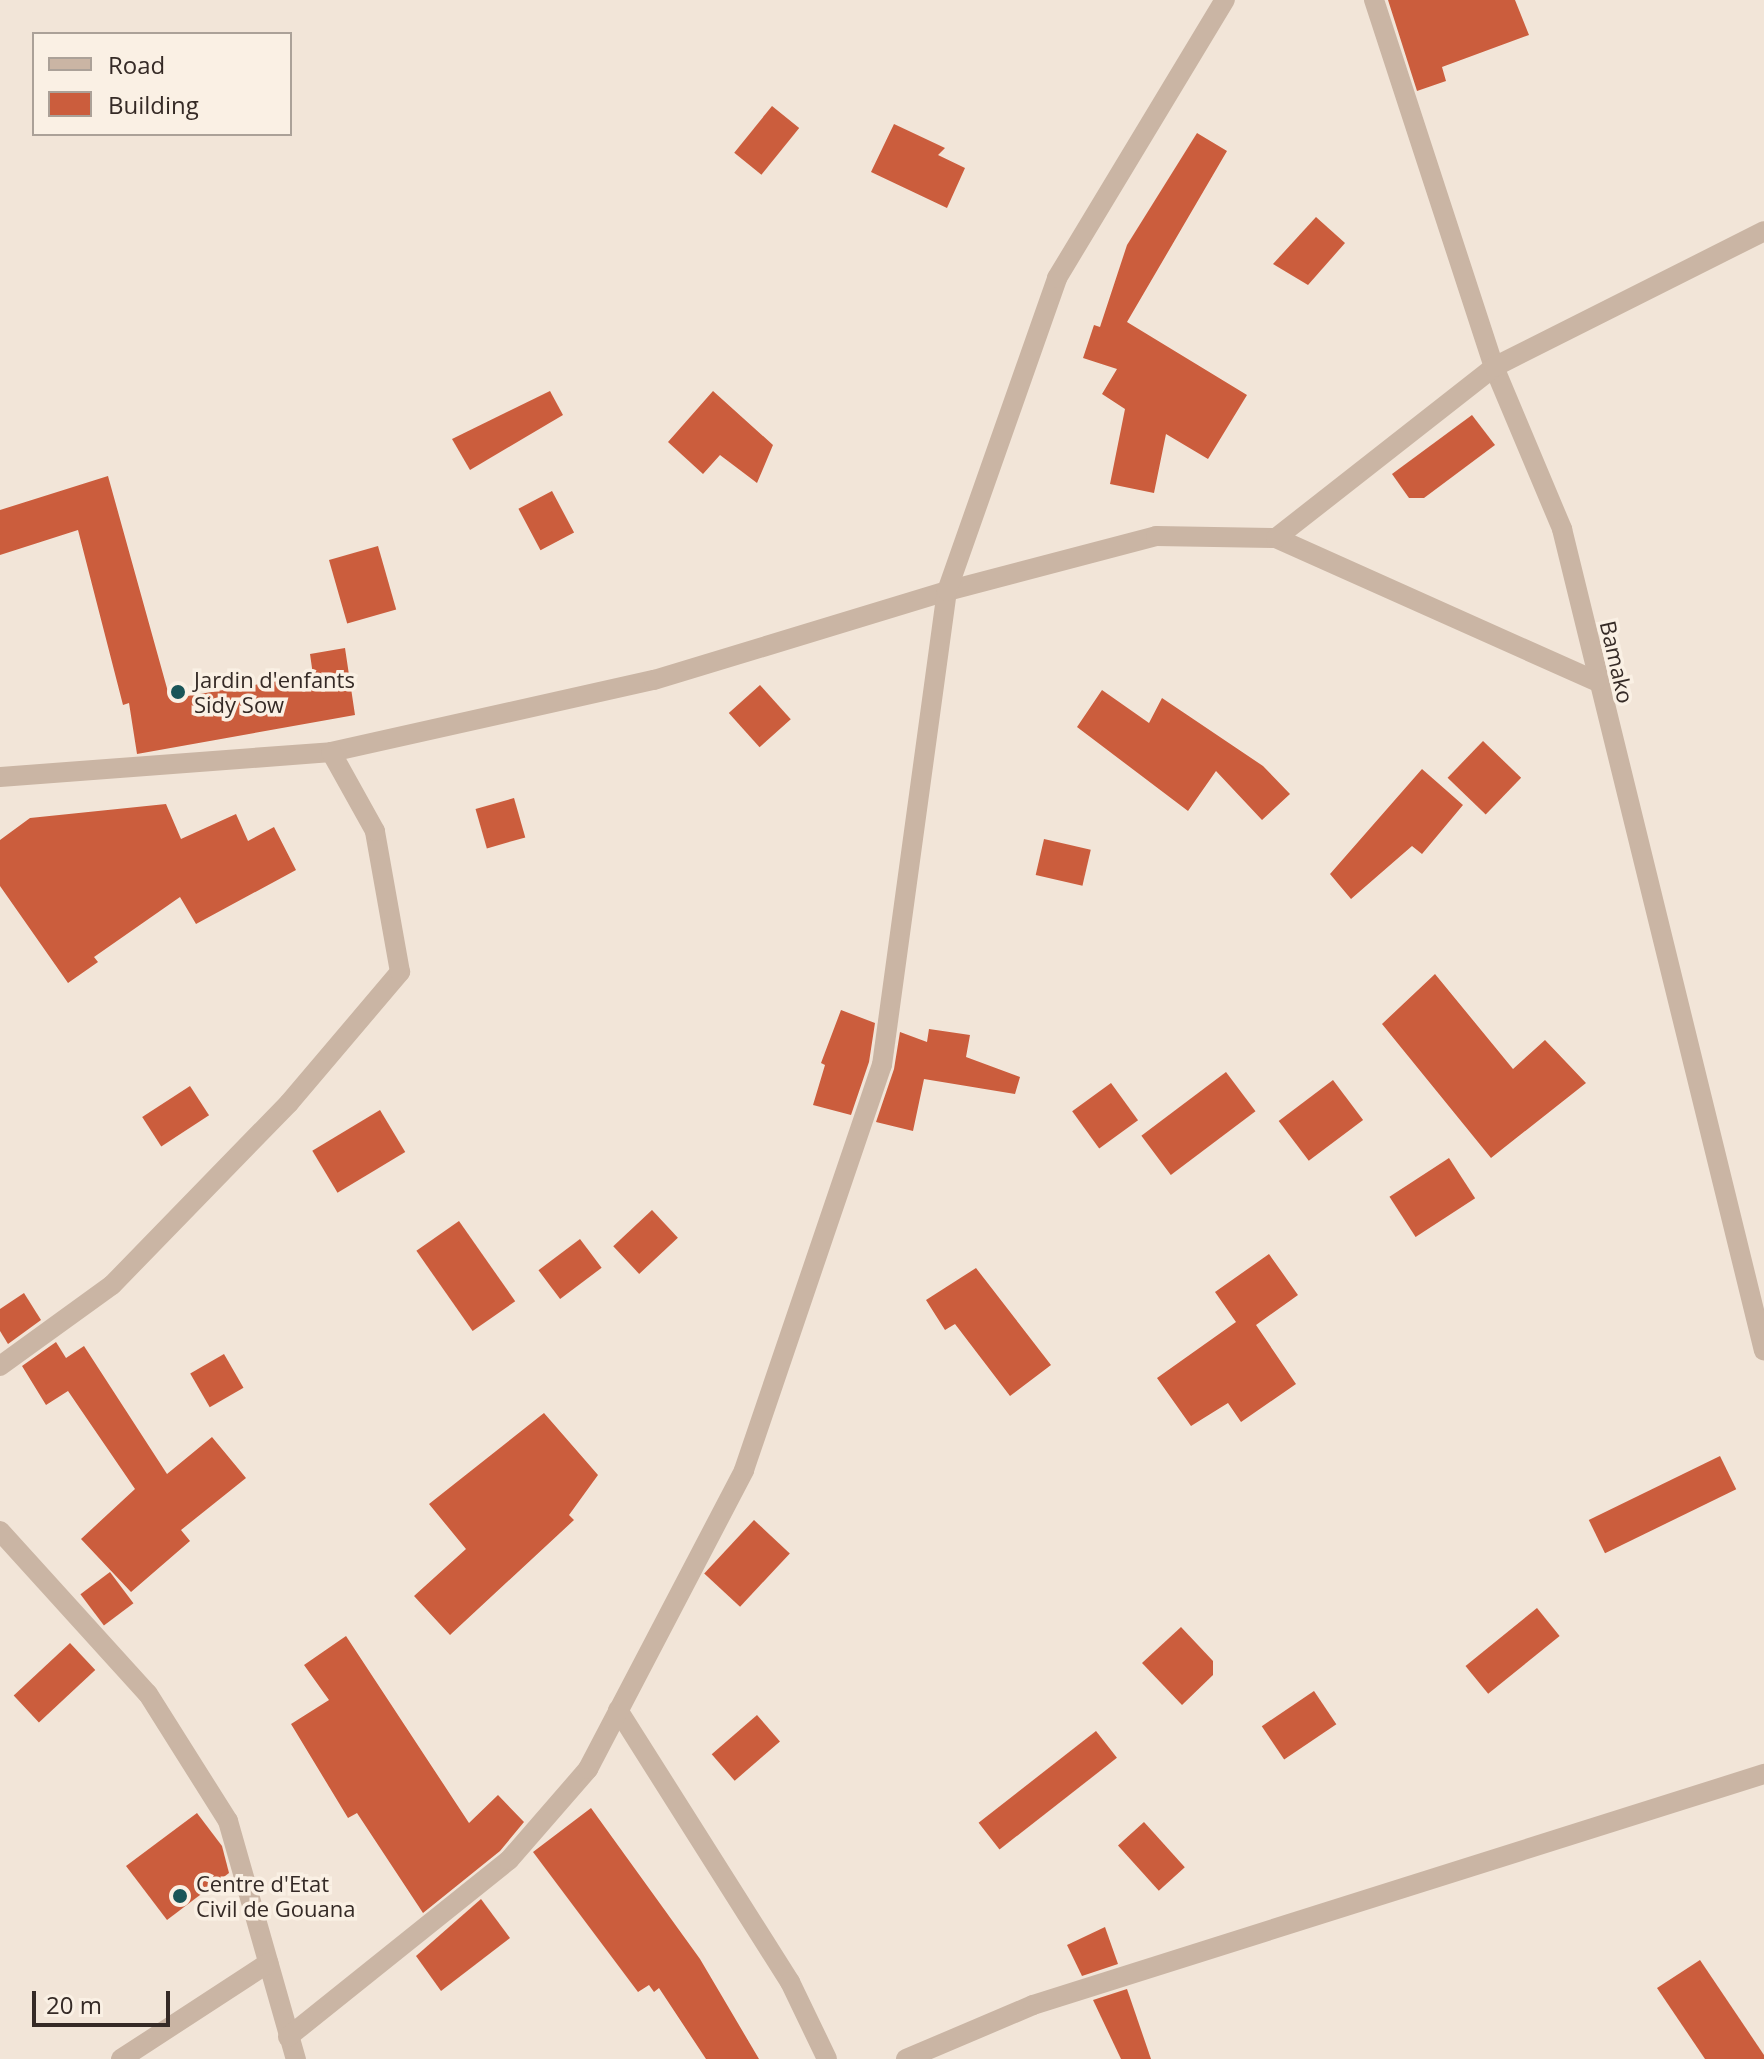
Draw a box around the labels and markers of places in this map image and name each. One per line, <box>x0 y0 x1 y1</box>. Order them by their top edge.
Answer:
place label: Jardin d'enfants Sidy Sow <box>194 666 355 718</box>
marker: Jardin d'enfants Sidy Sow <box>169 683 187 701</box>
place label: Centre d'Etat Civil de Gouana <box>196 1870 355 1922</box>
marker: Centre d'Etat Civil de Gouana <box>171 1887 189 1905</box>

